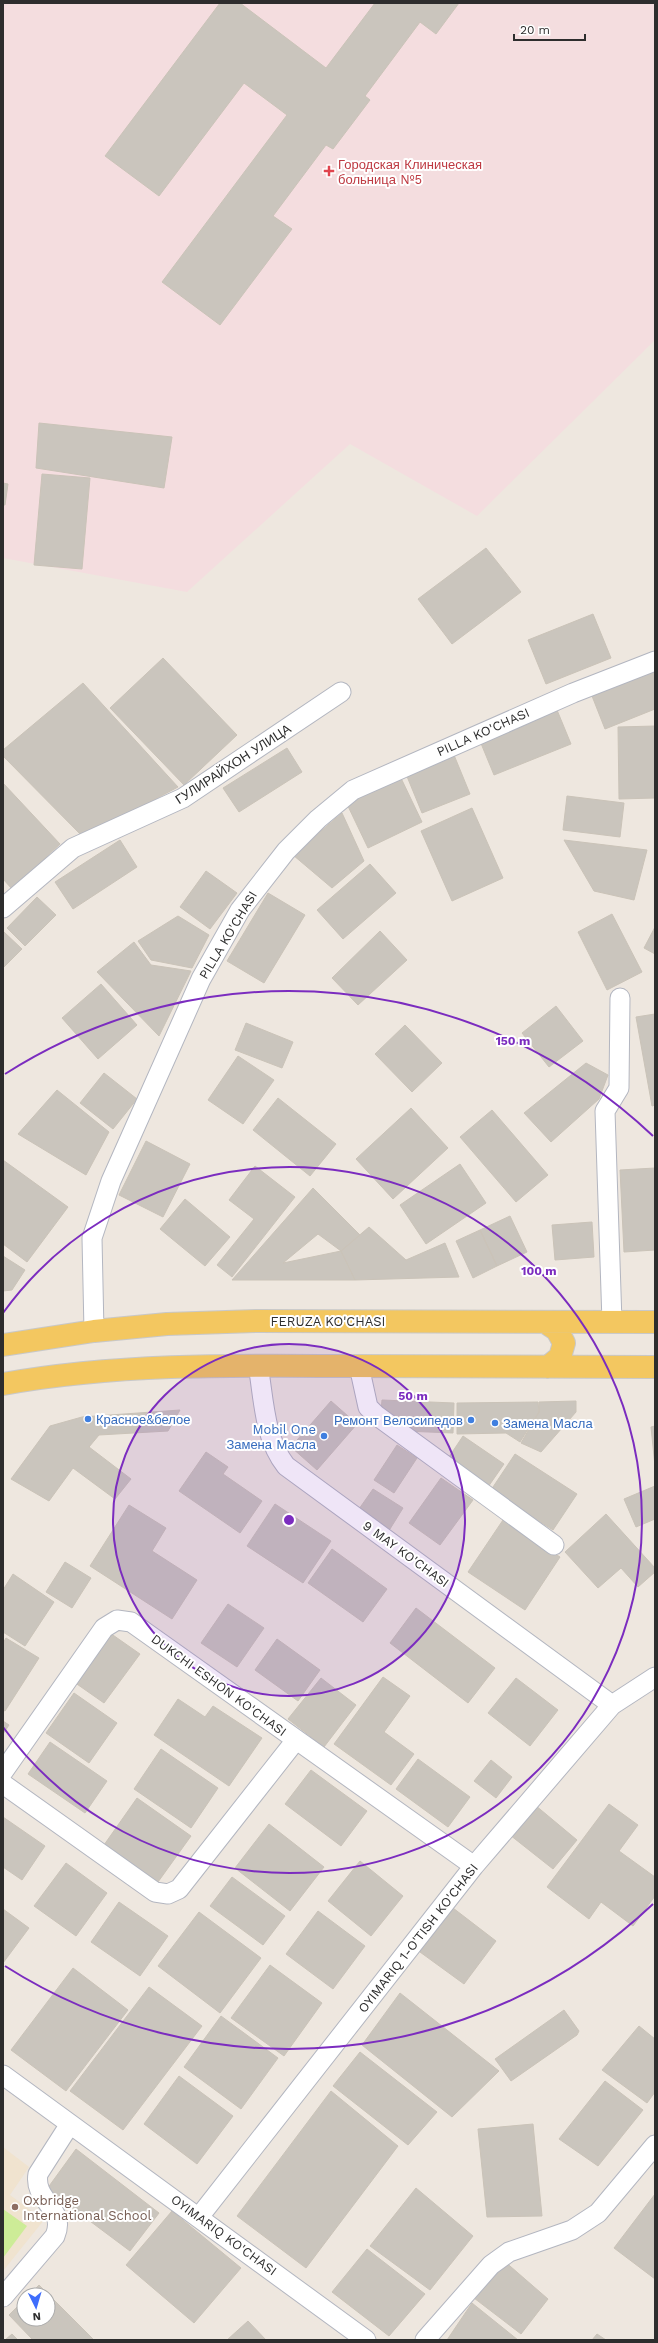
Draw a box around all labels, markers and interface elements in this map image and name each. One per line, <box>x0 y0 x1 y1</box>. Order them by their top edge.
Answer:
scale bar <box>514 16 585 42</box>
text: 20 m <box>520 23 550 37</box>
place label: Городская Клиническая больница №5 <box>338 157 482 187</box>
marker: Городская Клиническая больница №5 <box>323 165 335 177</box>
street label: PILLA KO'CHASI <box>434 705 532 759</box>
street label: ГУЛИРАЙХОН УЛИЦА <box>172 721 294 807</box>
street label: PILLA KO'CHASI <box>196 888 260 982</box>
text: 150 m <box>496 1034 530 1048</box>
text: 100 m <box>521 1264 557 1278</box>
street label: FERUZA KO'CHASI <box>271 1314 385 1329</box>
text: 50 m <box>398 1389 428 1403</box>
place label: Красное&белое <box>96 1412 191 1427</box>
place label: Ремонт Велосипедов <box>334 1413 463 1428</box>
marker: Красное&белое <box>83 1414 93 1424</box>
marker: Ремонт Велосипедов <box>466 1415 476 1425</box>
place label: Замена Масла <box>503 1416 593 1431</box>
marker: Замена Масла <box>490 1418 500 1428</box>
place label: Mobil One Замена Масла <box>226 1422 317 1452</box>
marker: Mobil One Замена Масла <box>319 1431 329 1441</box>
centre of rings <box>282 1513 296 1527</box>
street label: 9 MAY KO'CHASI <box>360 1518 452 1590</box>
street label: DUKCHI ESHON KO'CHASI <box>149 1631 289 1739</box>
street label: OYIMARIQ 1-O'TISH KO'CHASI <box>355 1860 481 2016</box>
street label: OYIMARIQ KO'CHASI <box>168 2192 280 2278</box>
place label: Oxbridge International School <box>23 2193 151 2223</box>
marker: Oxbridge International School <box>10 2202 20 2212</box>
north arrow <box>16 2287 56 2327</box>
text: N <box>32 2310 41 2323</box>

